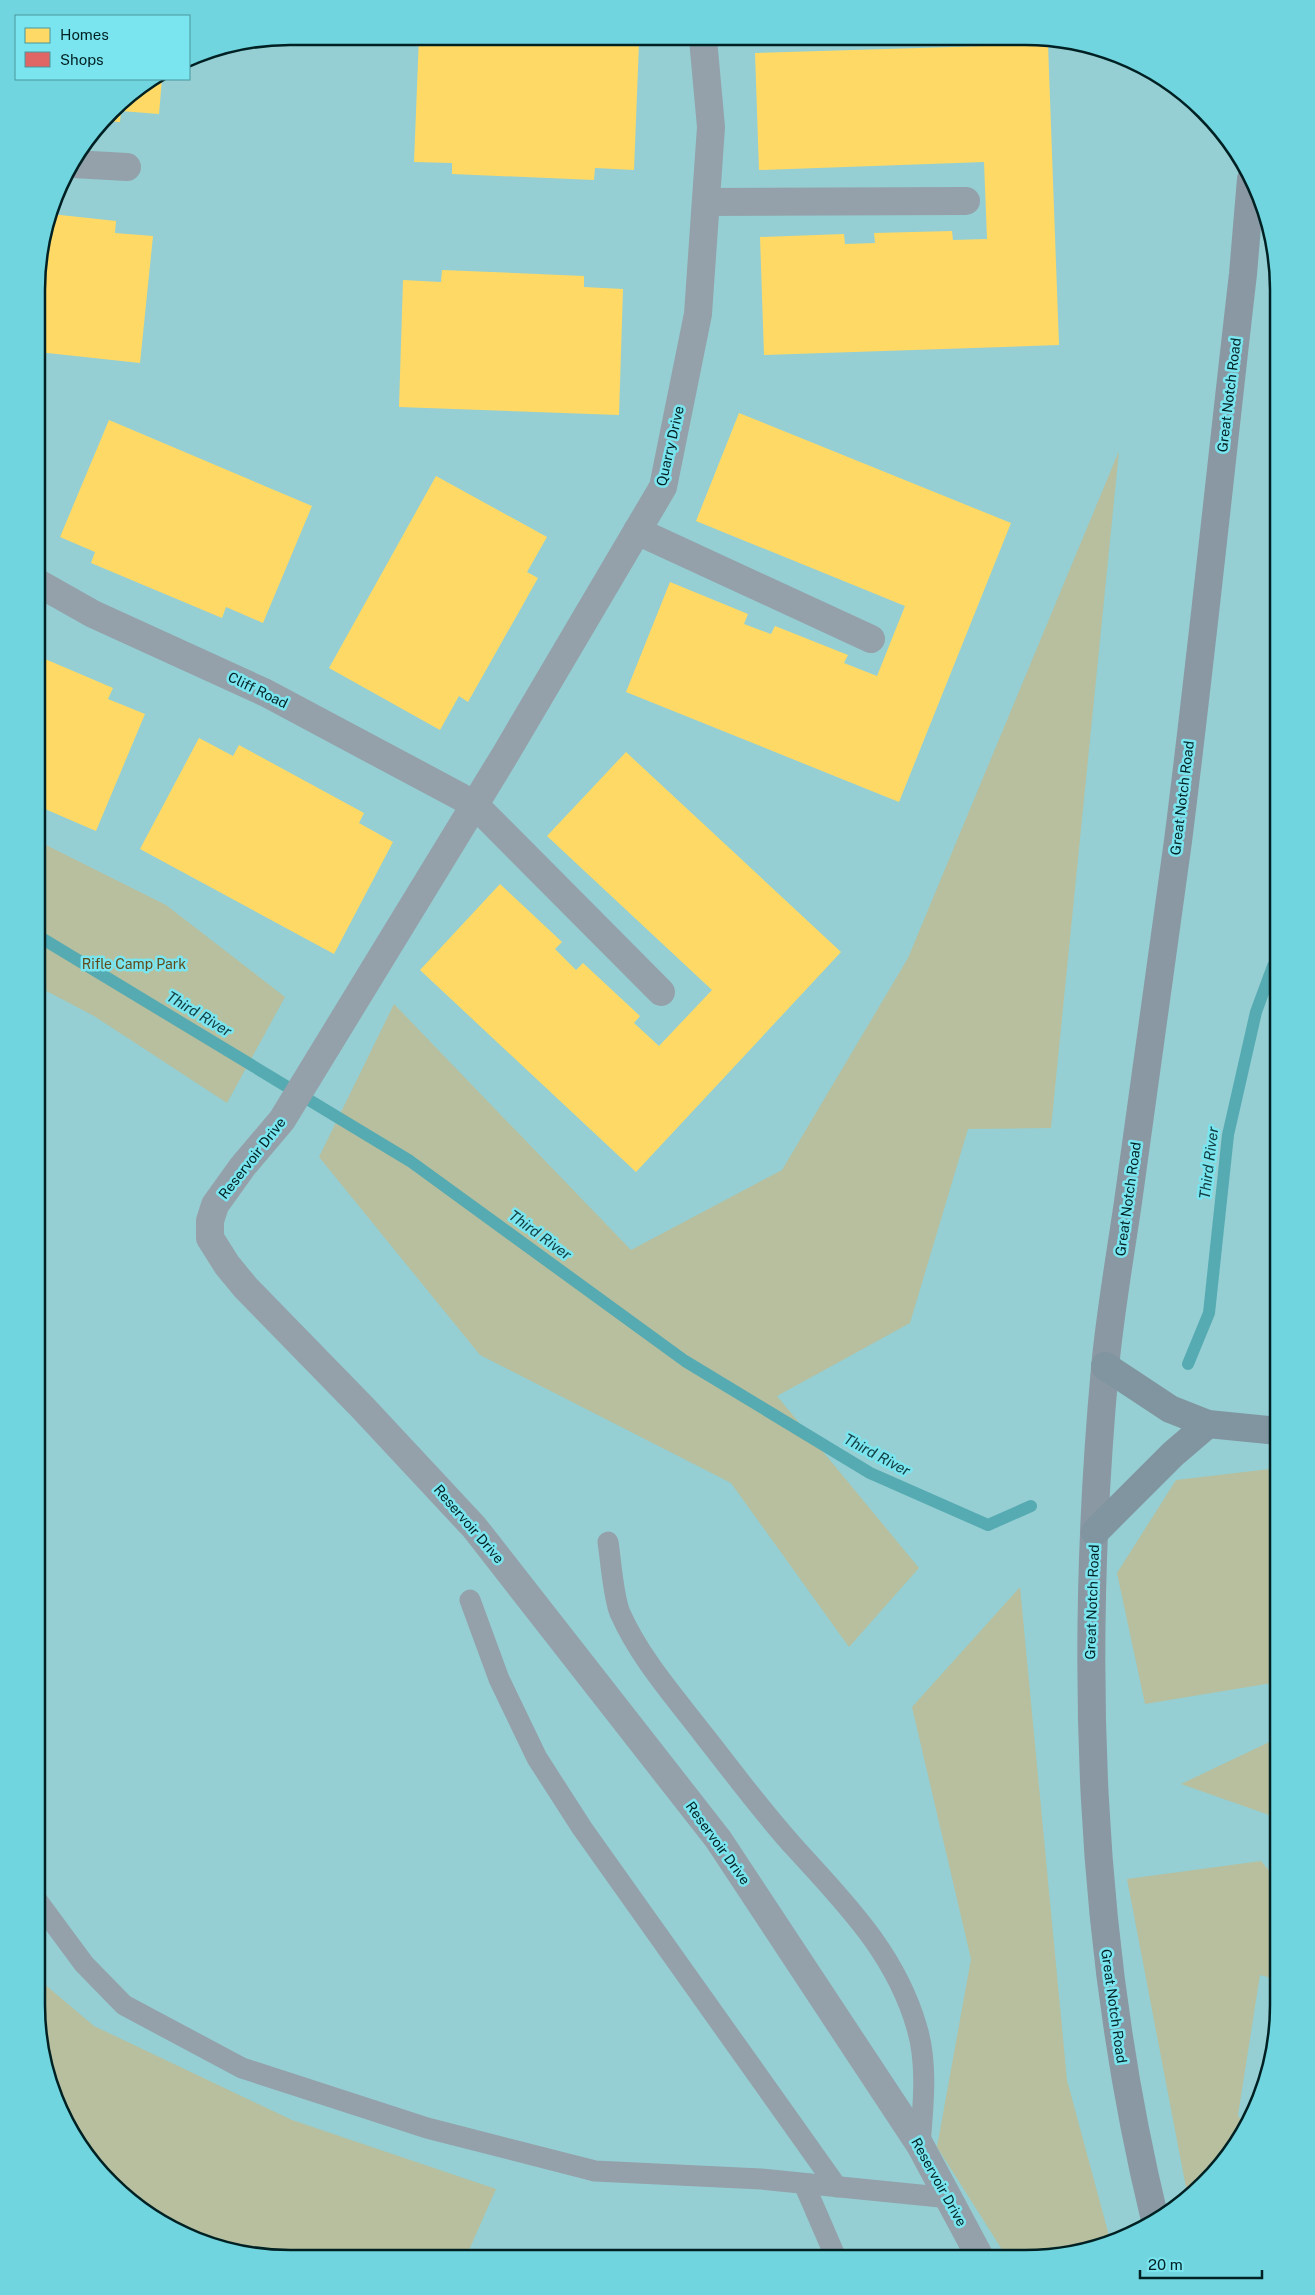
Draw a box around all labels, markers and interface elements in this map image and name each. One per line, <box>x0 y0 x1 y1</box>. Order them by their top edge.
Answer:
legend <box>15 15 190 80</box>
text: Homes <box>60 26 109 43</box>
text: Shops <box>60 51 104 68</box>
street label: Great Notch Road <box>1214 337 1244 453</box>
street label: Quarry Drive <box>653 404 687 488</box>
street label: Cliff Road <box>225 669 291 711</box>
street label: Great Notch Road <box>1167 740 1197 856</box>
park label: Rifle Camp Park <box>82 956 186 972</box>
water label: Third River <box>164 988 235 1040</box>
street label: Reservoir Drive <box>215 1114 289 1202</box>
water label: Third River <box>1196 1125 1221 1200</box>
street label: Great Notch Road <box>1112 1141 1144 1257</box>
water label: Third River <box>506 1206 575 1263</box>
water label: Third River <box>841 1430 914 1479</box>
street label: Reservoir Drive <box>431 1482 507 1566</box>
street label: Great Notch Road <box>1082 1544 1102 1660</box>
street label: Reservoir Drive <box>683 1798 753 1888</box>
street label: Great Notch Road <box>1098 1948 1130 2064</box>
street label: Reservoir Drive <box>908 2135 970 2229</box>
scale bar <box>1140 2248 1262 2280</box>
text: 20 m <box>1148 2256 1183 2273</box>

